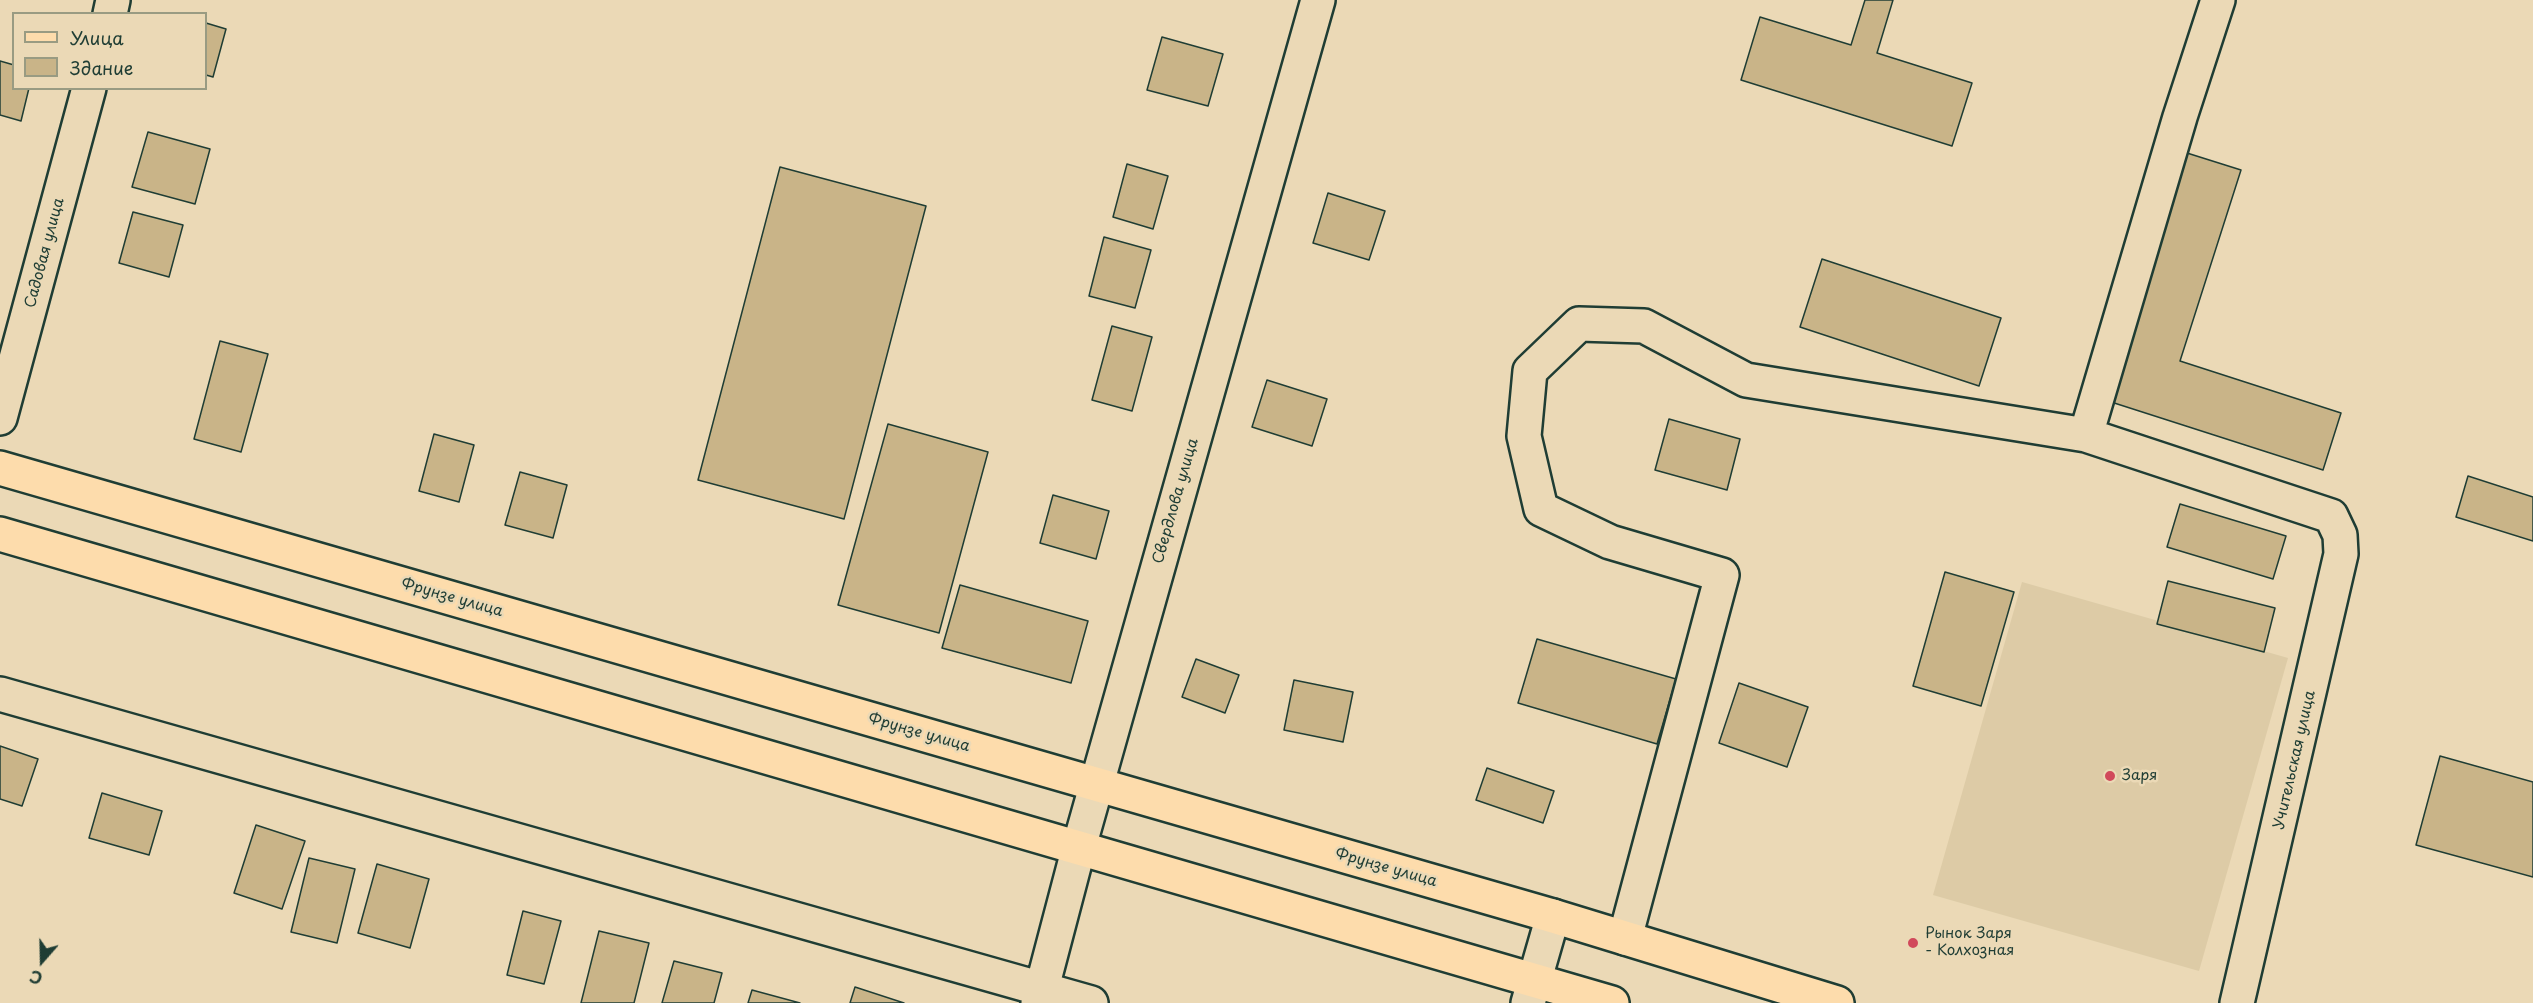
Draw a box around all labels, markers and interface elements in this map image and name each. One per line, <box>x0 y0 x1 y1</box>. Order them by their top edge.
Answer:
legend <box>12 12 207 90</box>
text: Улица <box>70 24 124 51</box>
text: Здание <box>70 54 133 81</box>
street label: Садовая улица <box>22 196 68 310</box>
street label: Свердлова улица <box>1149 436 1203 566</box>
street label: Фрунзе улица <box>399 575 505 621</box>
street label: Учительская улица <box>2270 689 2320 831</box>
street label: Фрунзе улица <box>866 710 972 756</box>
place label: Заря <box>2122 767 2157 785</box>
marker: Заря <box>2103 769 2117 783</box>
street label: Фрунзе улица <box>1333 845 1439 891</box>
place label: Рынок Заря - Колхозная <box>1925 925 2014 960</box>
north arrow <box>12 931 72 991</box>
marker: Рынок Заря - Колхозная <box>1906 936 1920 950</box>
text: С <box>26 965 46 991</box>

